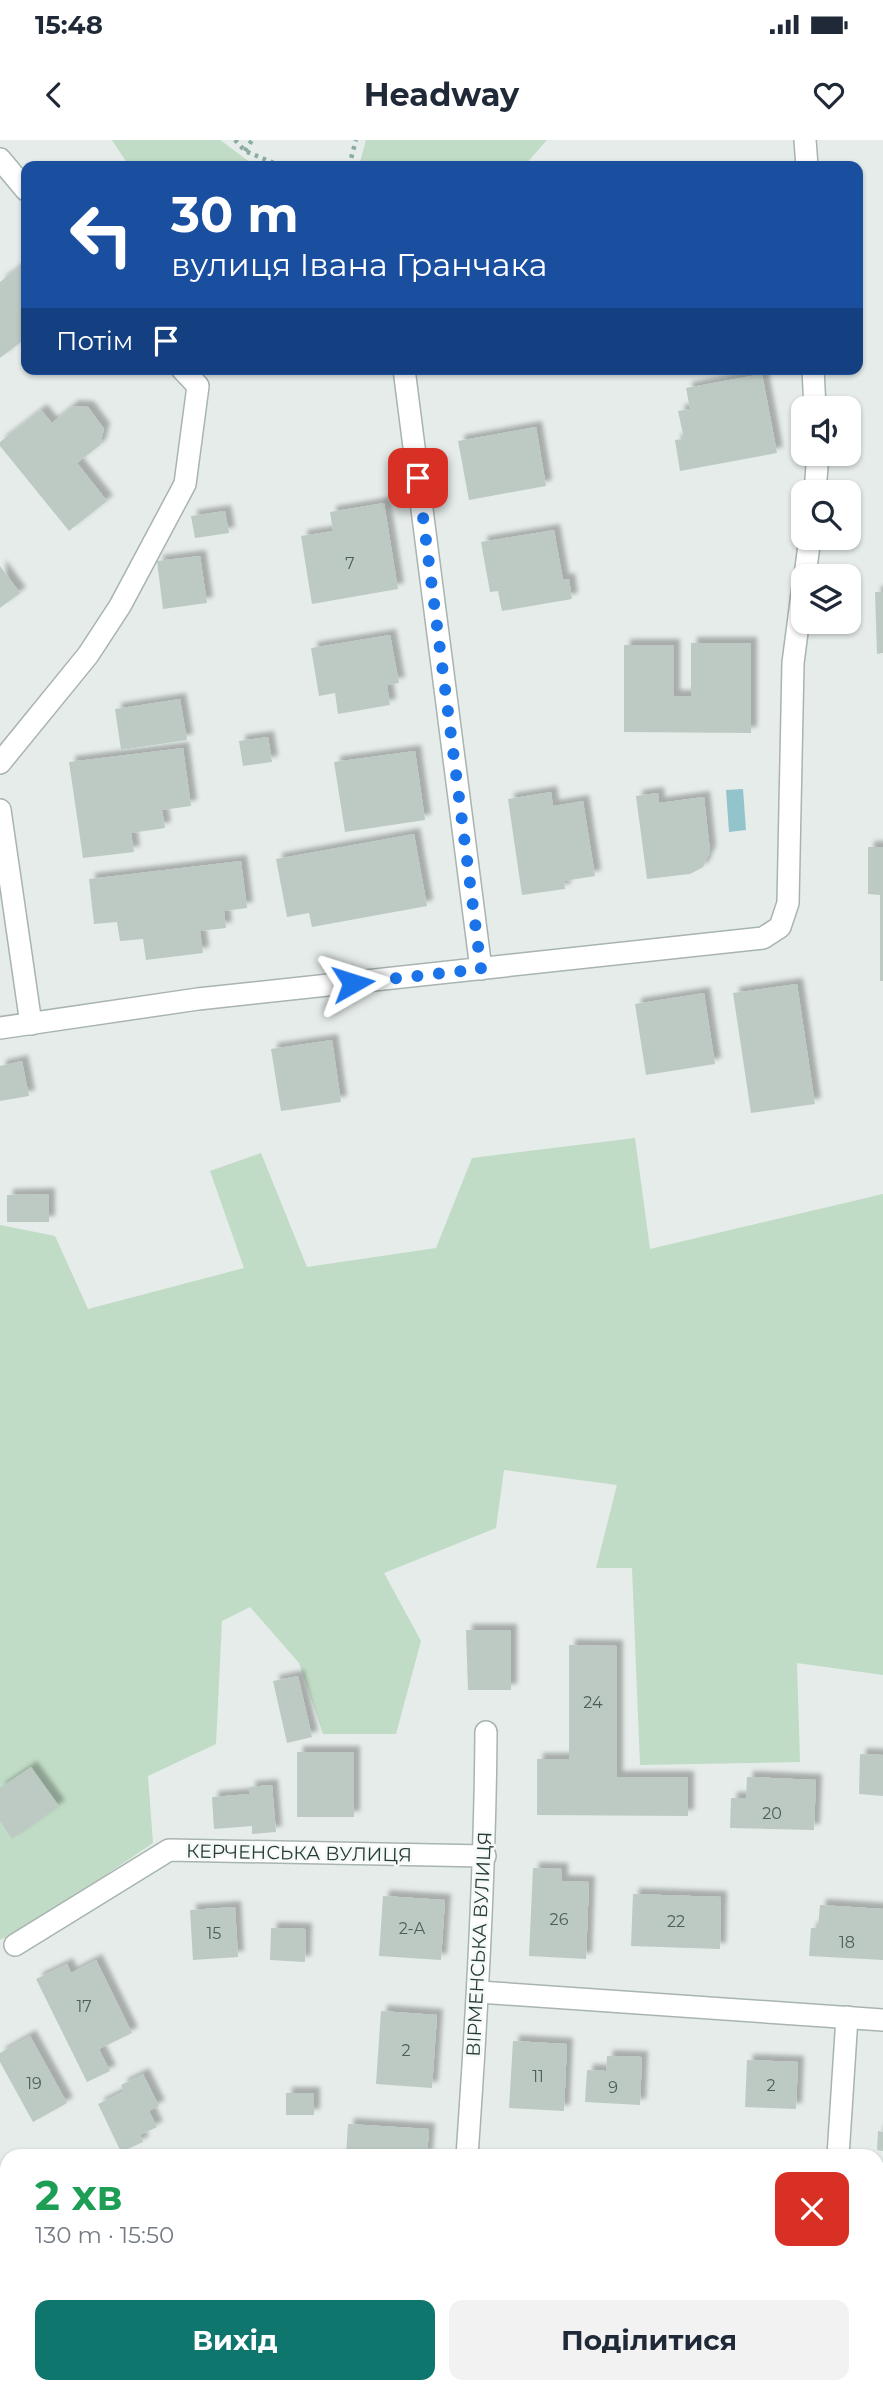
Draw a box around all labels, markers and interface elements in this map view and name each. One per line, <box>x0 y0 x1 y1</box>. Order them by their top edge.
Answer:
text: 15:48 <box>35 9 103 41</box>
text: Headway <box>364 75 519 114</box>
icon: back <box>35 76 73 114</box>
icon: heart <box>810 76 848 114</box>
text: 30 m <box>171 185 299 244</box>
icon: left <box>56 189 147 280</box>
text: вулиця Івана Гранчака <box>171 245 547 284</box>
icon: arrive <box>147 322 185 360</box>
text: Потім <box>56 325 133 357</box>
map controls <box>791 396 861 634</box>
button: sound <box>791 396 861 466</box>
pin <box>388 448 448 508</box>
icon: arrive <box>399 459 437 497</box>
button: search <box>791 480 861 550</box>
house number: 7 <box>345 554 355 573</box>
button: layers <box>791 564 861 634</box>
position arrow <box>316 946 390 1020</box>
house number: 24 <box>583 1693 603 1712</box>
house number: 20 <box>762 1804 782 1823</box>
street label: ВІРМЕНСЬКА ВУЛИЦЯ <box>462 1831 496 2057</box>
street label: КЕРЧЕНСЬКА ВУЛИЦЯ <box>186 1840 412 1866</box>
house number: 26 <box>550 1910 569 1929</box>
house number: 22 <box>667 1912 685 1931</box>
house number: 2-А <box>399 1919 425 1938</box>
house number: 15 <box>207 1924 221 1943</box>
house number: 18 <box>839 1933 855 1952</box>
house number: 17 <box>76 1997 92 2016</box>
house number: 2 <box>401 2041 411 2060</box>
house number: 11 <box>532 2067 544 2086</box>
house number: 19 <box>26 2074 42 2093</box>
house number: 2 <box>766 2076 776 2095</box>
house number: 9 <box>608 2078 618 2097</box>
text: 2 хв <box>35 2169 123 2221</box>
button: close <box>775 2172 849 2246</box>
text: 130 m · 15:50 <box>35 2221 174 2249</box>
button: Вихід <box>35 2300 435 2380</box>
button: Поділитися <box>449 2300 849 2380</box>

